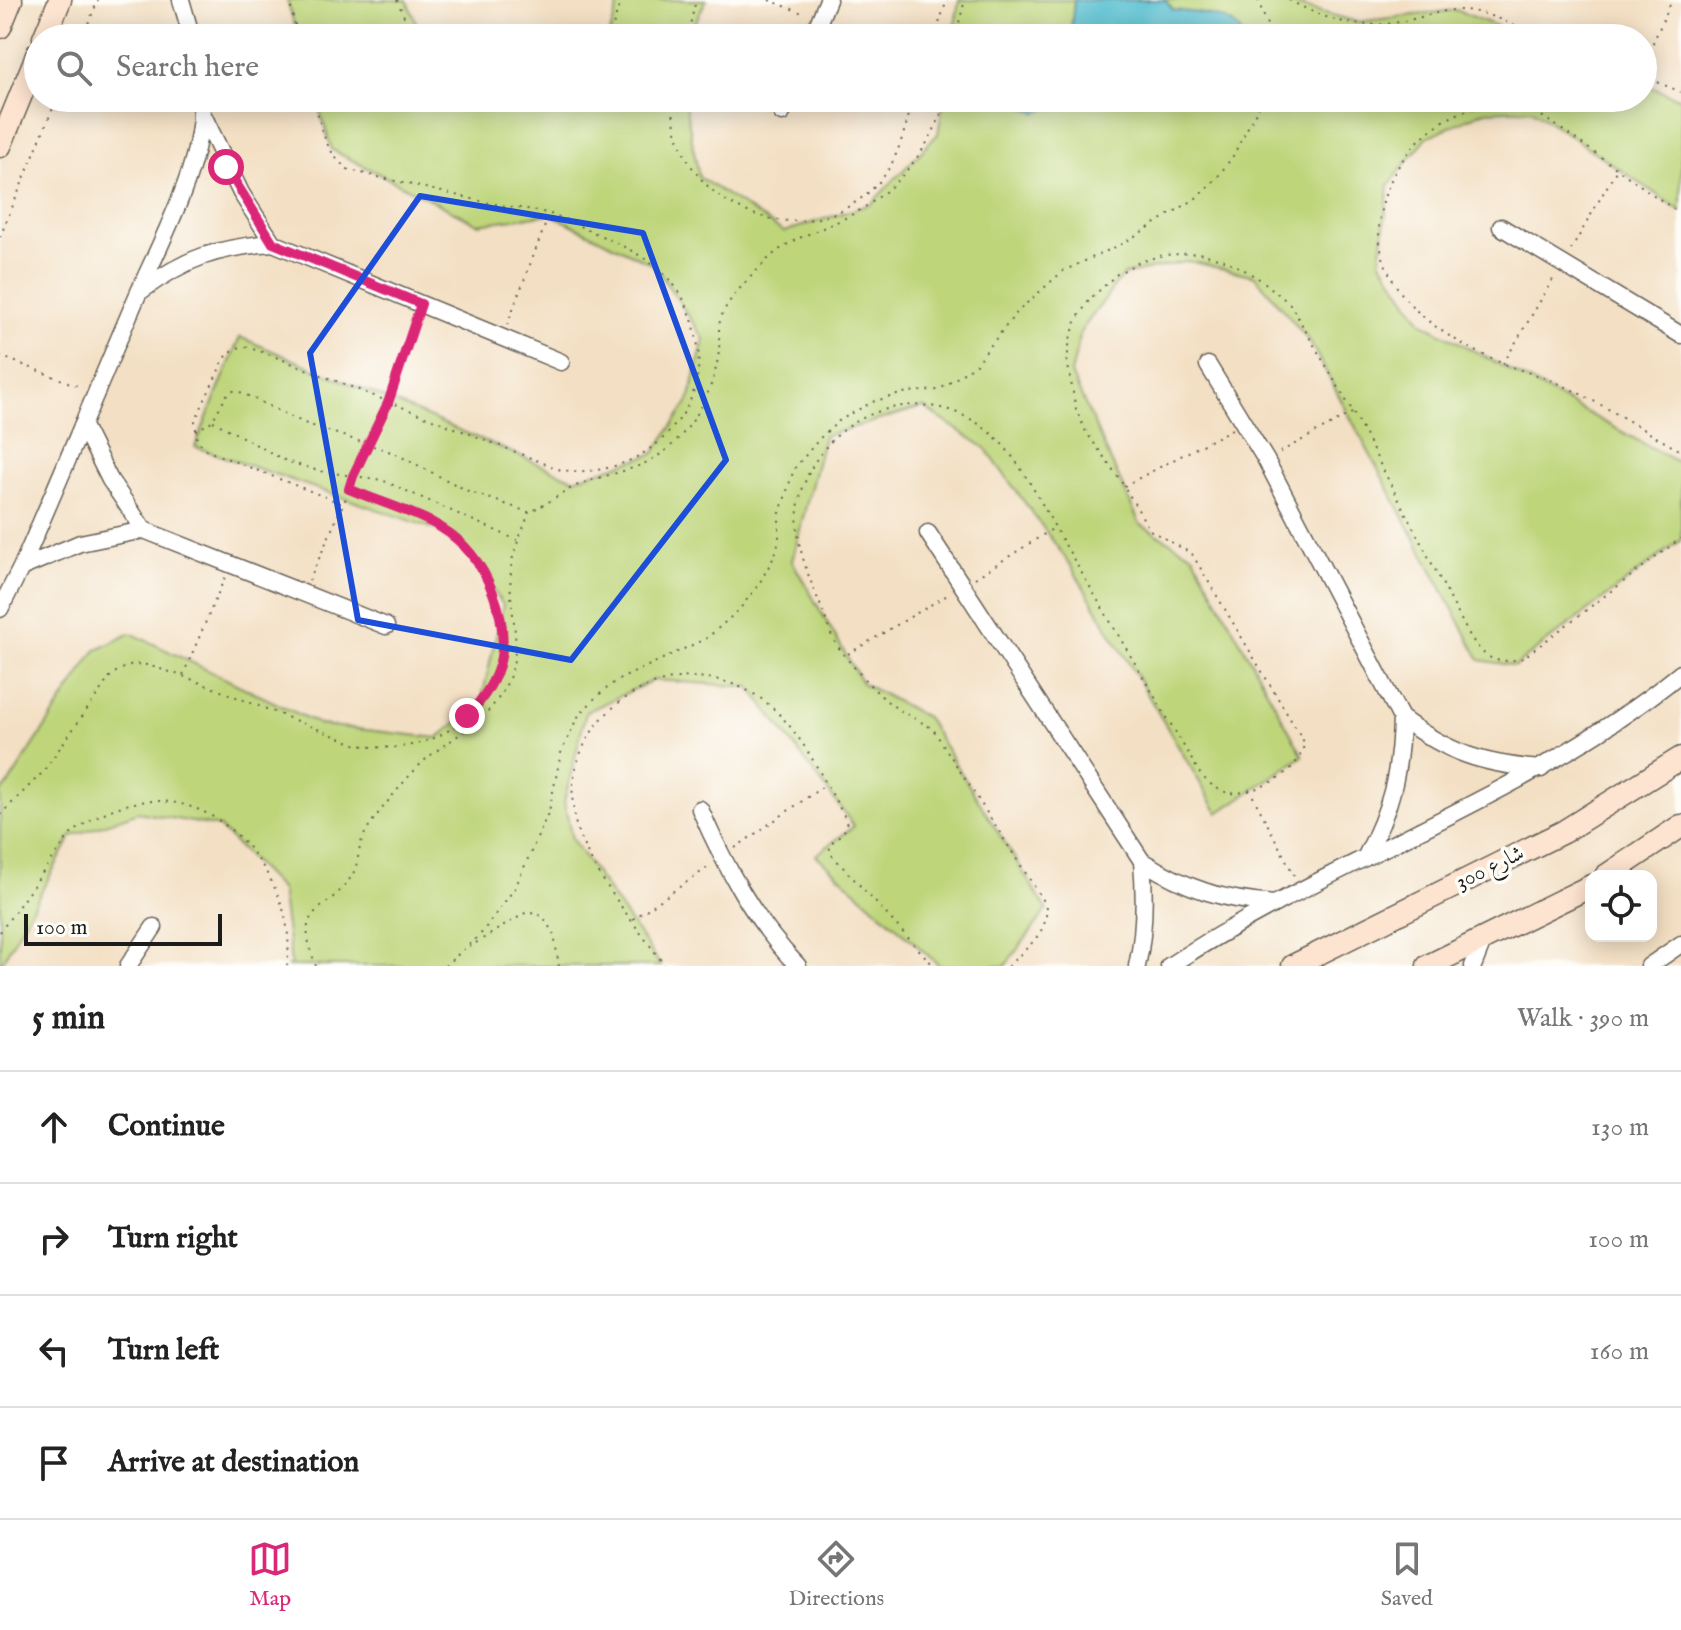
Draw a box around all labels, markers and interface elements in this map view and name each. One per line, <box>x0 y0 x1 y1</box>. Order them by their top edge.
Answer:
search box <box>24 24 1657 112</box>
icon: search <box>52 46 96 90</box>
text: Search here <box>116 49 259 87</box>
route start <box>208 149 244 185</box>
route end <box>449 698 485 734</box>
street label: شارع 300 <box>1451 839 1530 899</box>
map controls <box>1585 870 1657 942</box>
button: locate <box>1585 870 1657 942</box>
scale bar <box>24 910 222 946</box>
text: 100 m <box>36 914 88 942</box>
text: 5 min <box>32 997 105 1040</box>
text: Walk · 390 m <box>1517 1002 1649 1035</box>
icon: ahead <box>32 1105 76 1149</box>
text: Continue <box>108 1108 225 1146</box>
text: 130 m <box>1591 1111 1649 1144</box>
icon: right <box>32 1217 76 1261</box>
text: Turn right <box>108 1220 238 1258</box>
text: 100 m <box>1588 1223 1649 1256</box>
icon: left <box>32 1329 76 1373</box>
text: Turn left <box>108 1332 219 1370</box>
text: 160 m <box>1590 1335 1649 1368</box>
icon: arrive <box>32 1441 76 1485</box>
text: Arrive at destination <box>108 1444 359 1482</box>
tab: Map <box>248 1537 292 1613</box>
tab: Directions <box>789 1537 884 1613</box>
tab: Saved <box>1381 1537 1433 1613</box>

